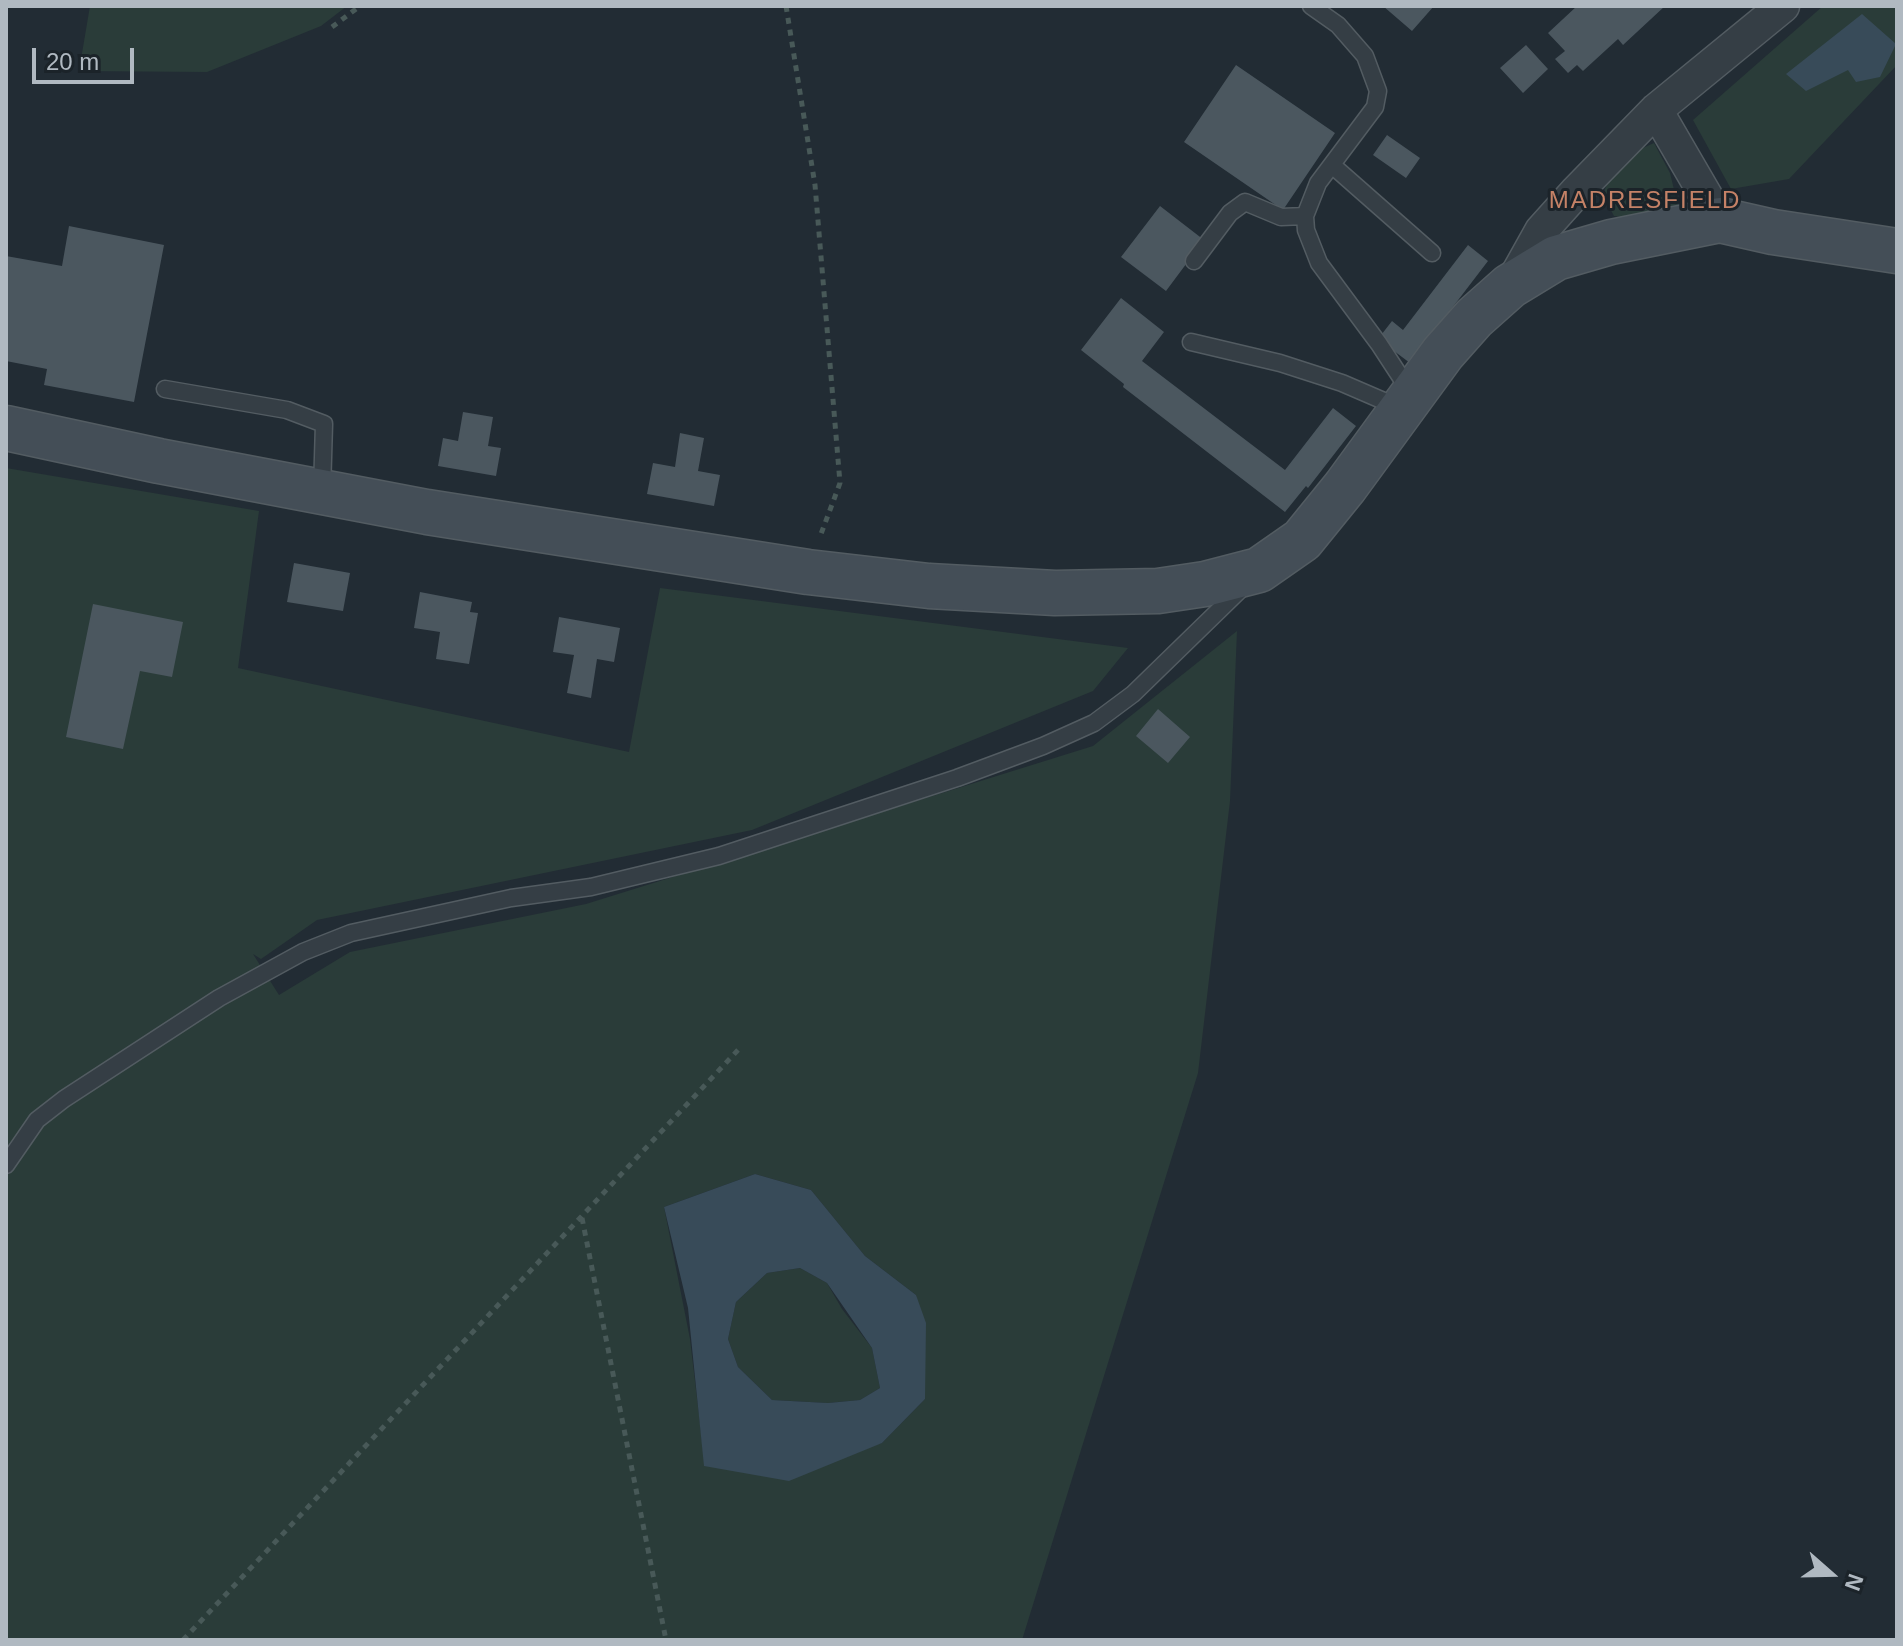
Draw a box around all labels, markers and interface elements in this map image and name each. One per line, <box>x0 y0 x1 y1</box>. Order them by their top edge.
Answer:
scale bar <box>36 32 138 82</box>
text: 20 m <box>46 48 99 75</box>
district label: MADRESFIELD <box>1549 187 1741 215</box>
north arrow <box>1791 1534 1871 1614</box>
text: N <box>1840 1571 1868 1594</box>

